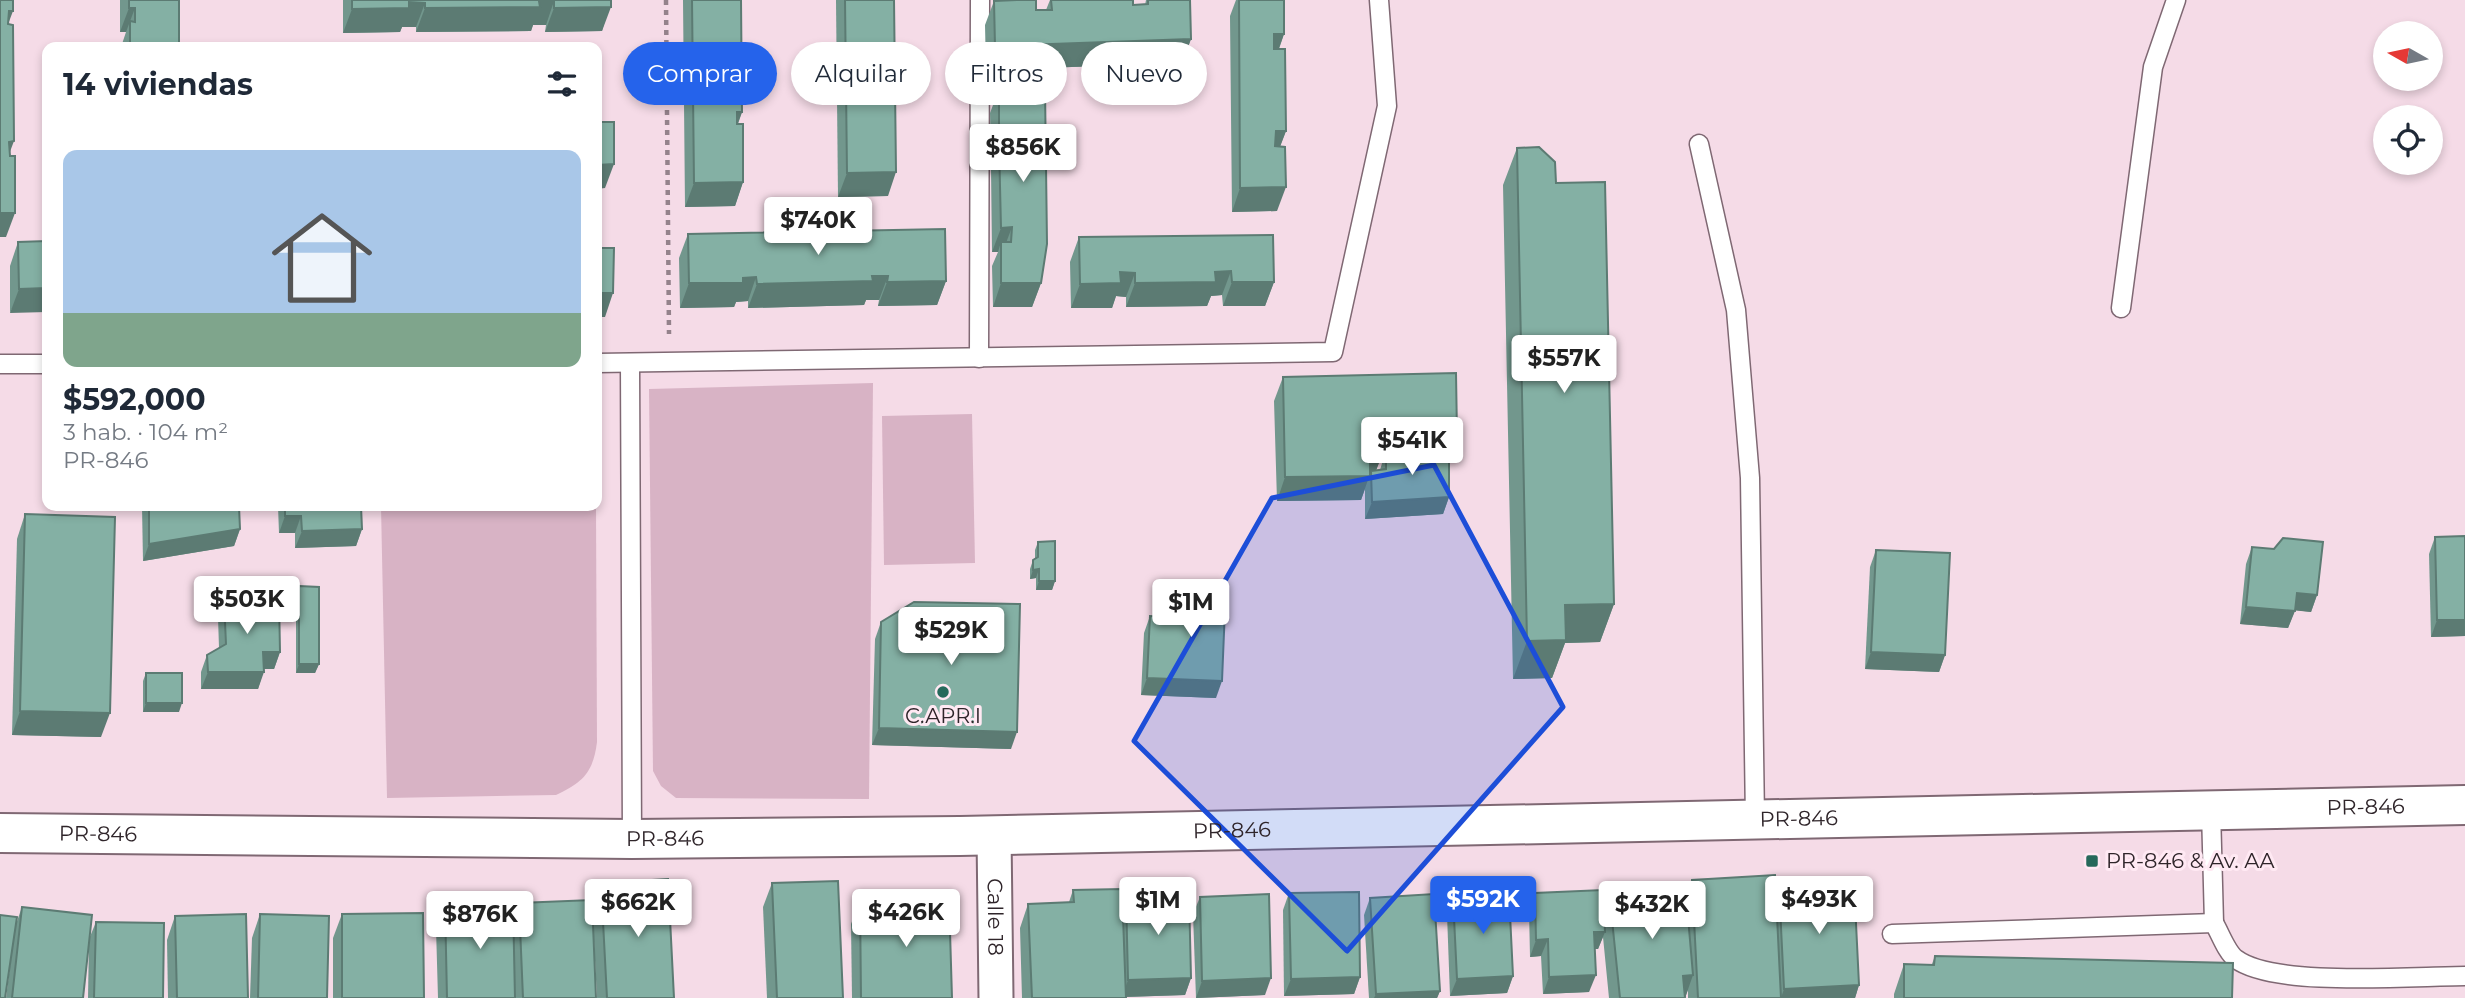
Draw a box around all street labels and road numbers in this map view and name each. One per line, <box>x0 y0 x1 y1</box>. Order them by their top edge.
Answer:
street label: PR-846 <box>2326 793 2405 820</box>
street label: PR-846 <box>1759 805 1838 832</box>
street label: PR-846 <box>1193 817 1271 843</box>
street label: PR-846 <box>59 821 137 846</box>
street label: PR-846 <box>626 825 704 851</box>
street label: Calle 18 <box>983 878 1008 956</box>

